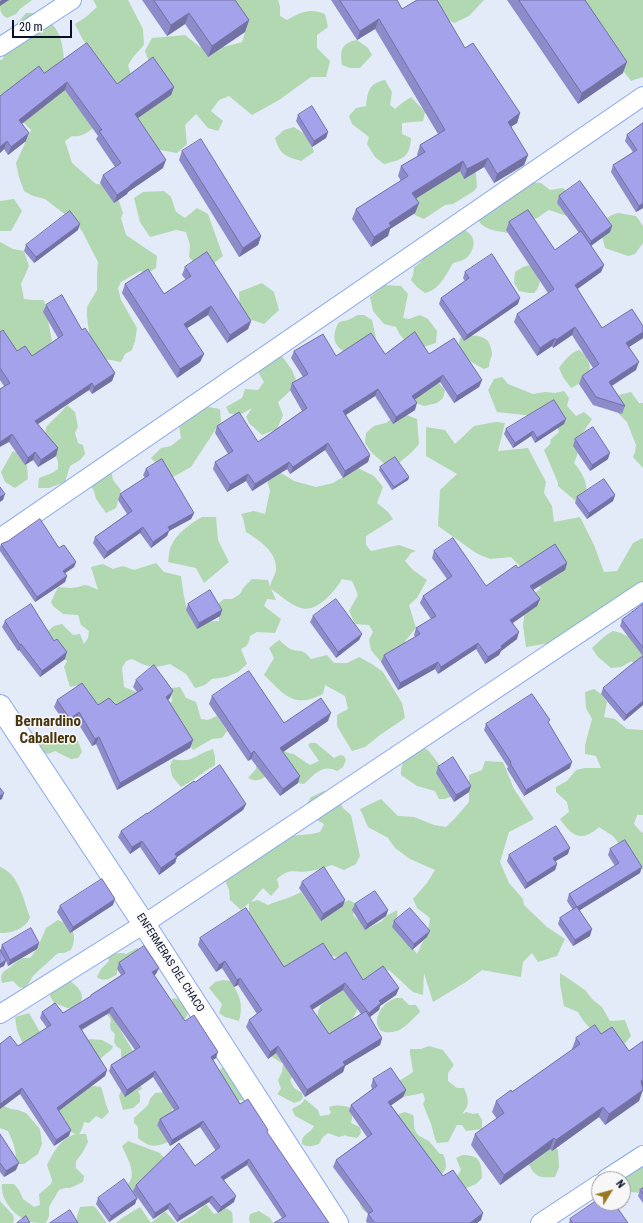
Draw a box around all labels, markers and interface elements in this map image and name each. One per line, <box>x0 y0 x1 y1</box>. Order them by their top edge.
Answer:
scale bar <box>14 12 74 38</box>
text: 20 m <box>19 20 43 34</box>
district label: Bernardino Caballero <box>15 713 81 748</box>
street label: ENFERMERAS DEL CHACO <box>133 911 207 1015</box>
north arrow <box>591 1171 631 1211</box>
text: N <box>613 1177 627 1191</box>

